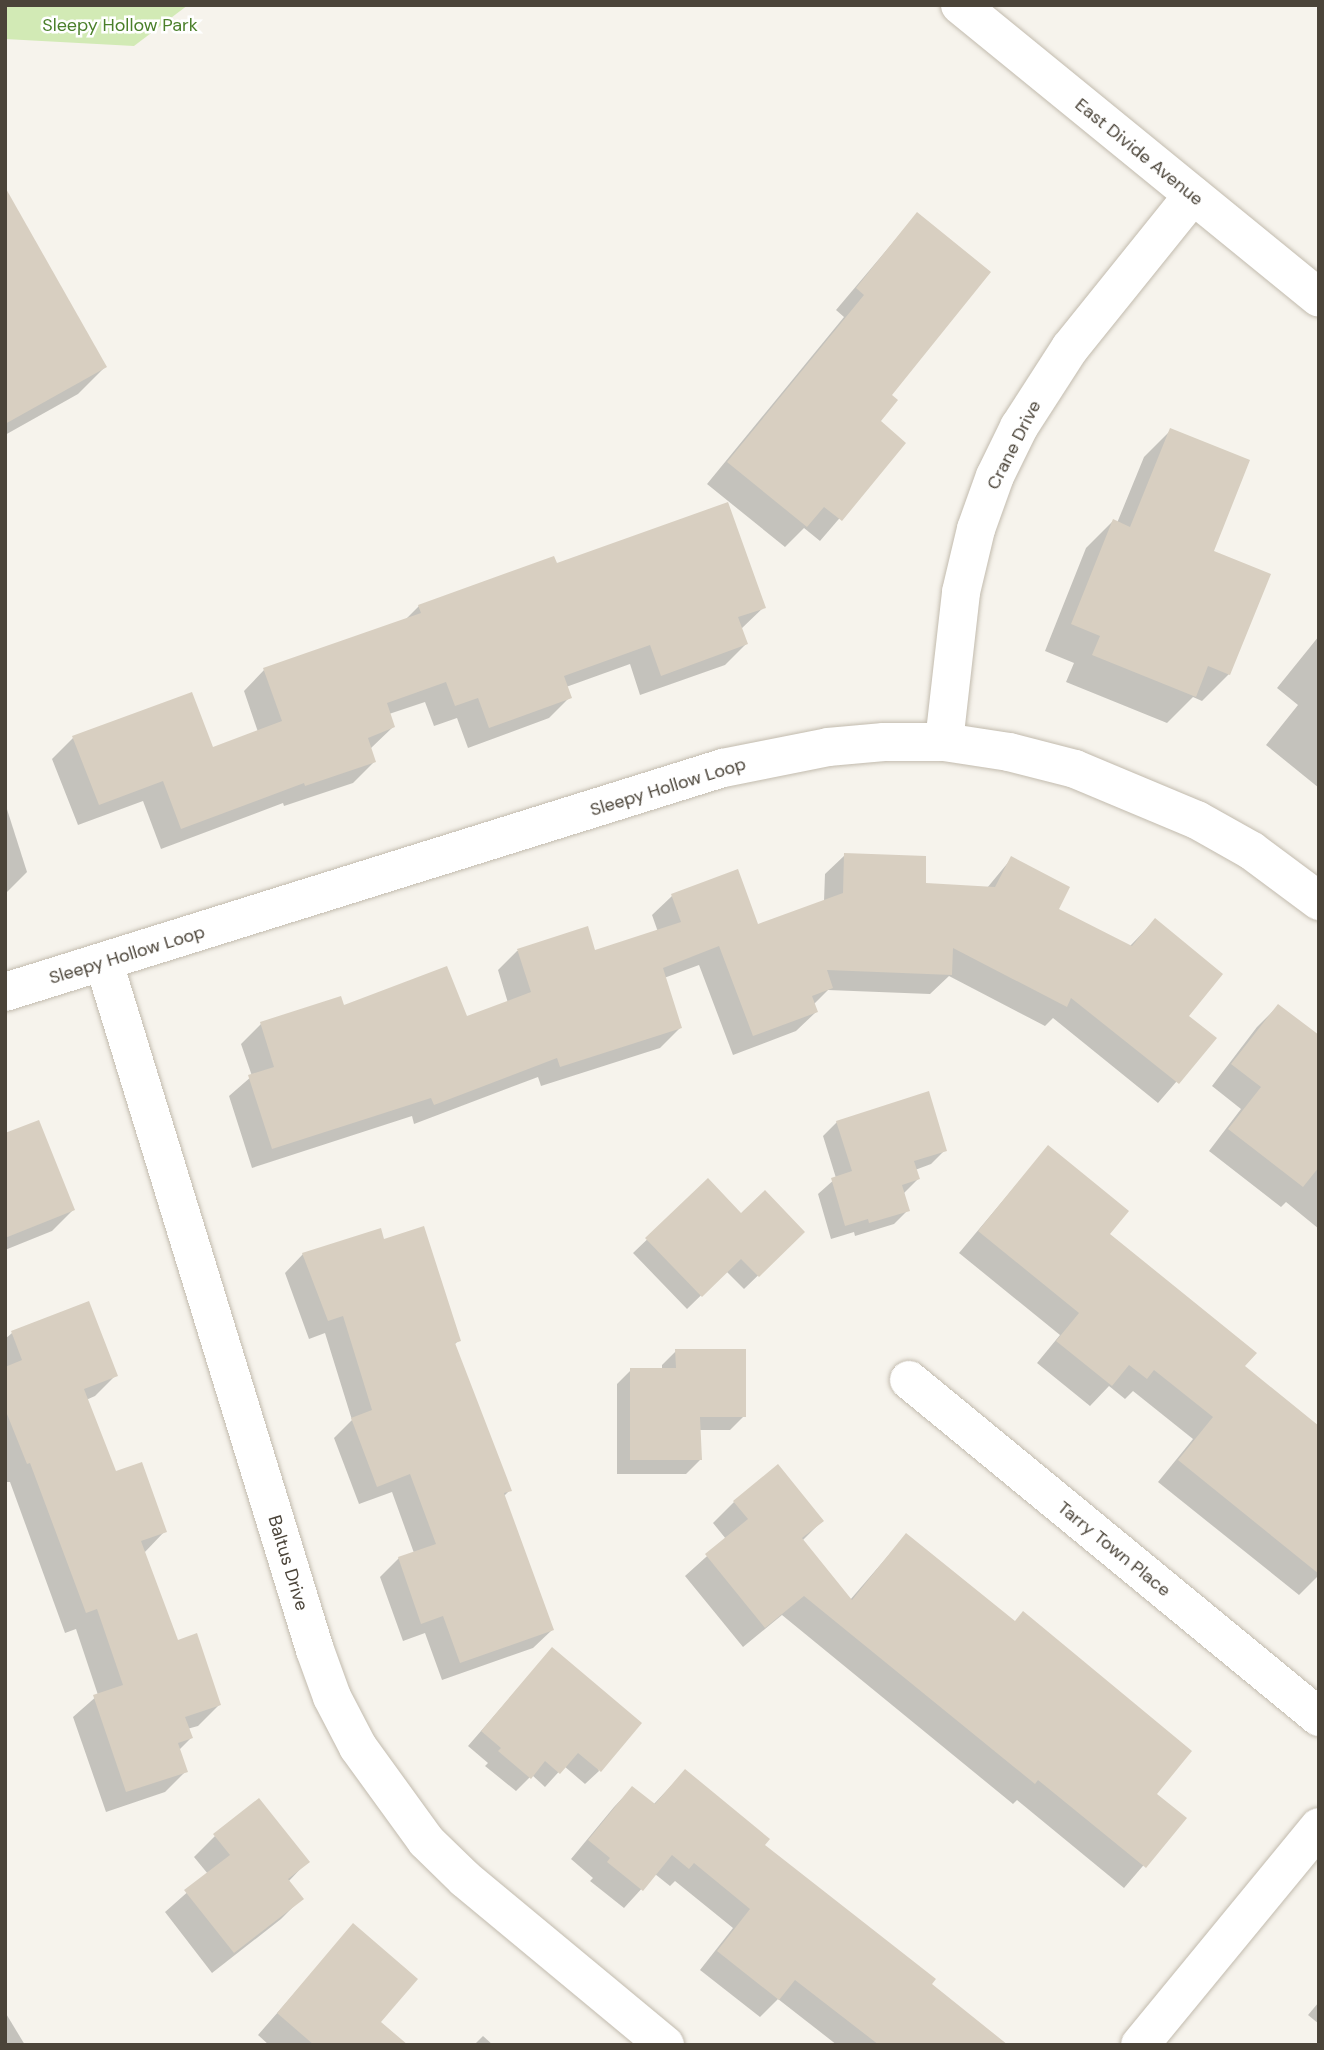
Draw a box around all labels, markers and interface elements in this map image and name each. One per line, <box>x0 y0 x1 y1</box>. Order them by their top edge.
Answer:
park label: Sleepy Hollow Park <box>42 14 198 36</box>
street label: East Divide Avenue <box>1071 94 1207 210</box>
street label: Crane Drive <box>982 397 1046 493</box>
street label: Sleepy Hollow Loop <box>587 753 749 821</box>
street label: Sleepy Hollow Loop <box>46 921 208 989</box>
street label: Tarry Town Place <box>1053 1497 1175 1601</box>
street label: Baltus Drive <box>263 1513 313 1613</box>

